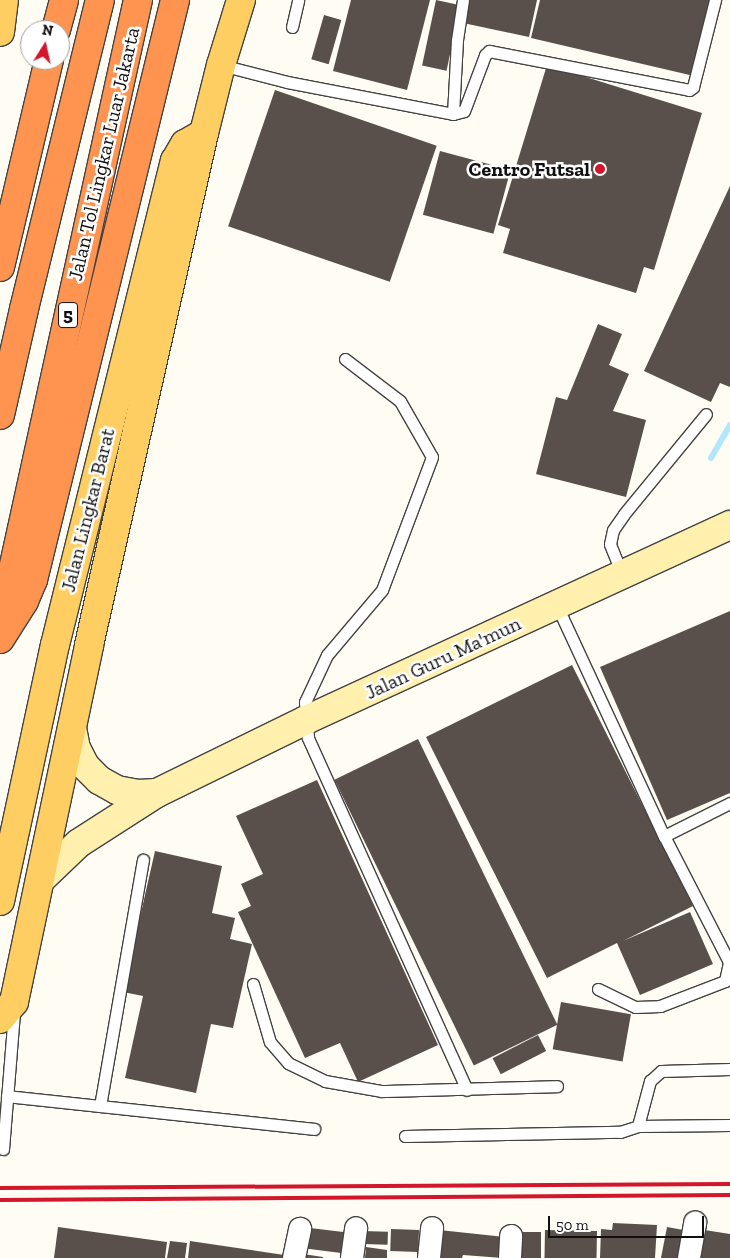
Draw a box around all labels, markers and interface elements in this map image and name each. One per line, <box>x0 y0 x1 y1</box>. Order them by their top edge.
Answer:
north arrow <box>20 20 70 70</box>
text: N <box>41 21 54 40</box>
street label: Jalan Tol Lingkar Luar Jakarta <box>63 24 145 284</box>
place label: Centro Futsal <box>469 157 590 181</box>
marker: Centro Futsal <box>594 163 606 175</box>
road number: 5 <box>58 298 78 332</box>
street label: Jalan Lingkar Barat <box>56 425 120 595</box>
street label: Jalan Guru Ma'mun <box>361 611 525 705</box>
scale bar <box>550 1206 706 1238</box>
text: 50 m <box>556 1216 589 1234</box>

